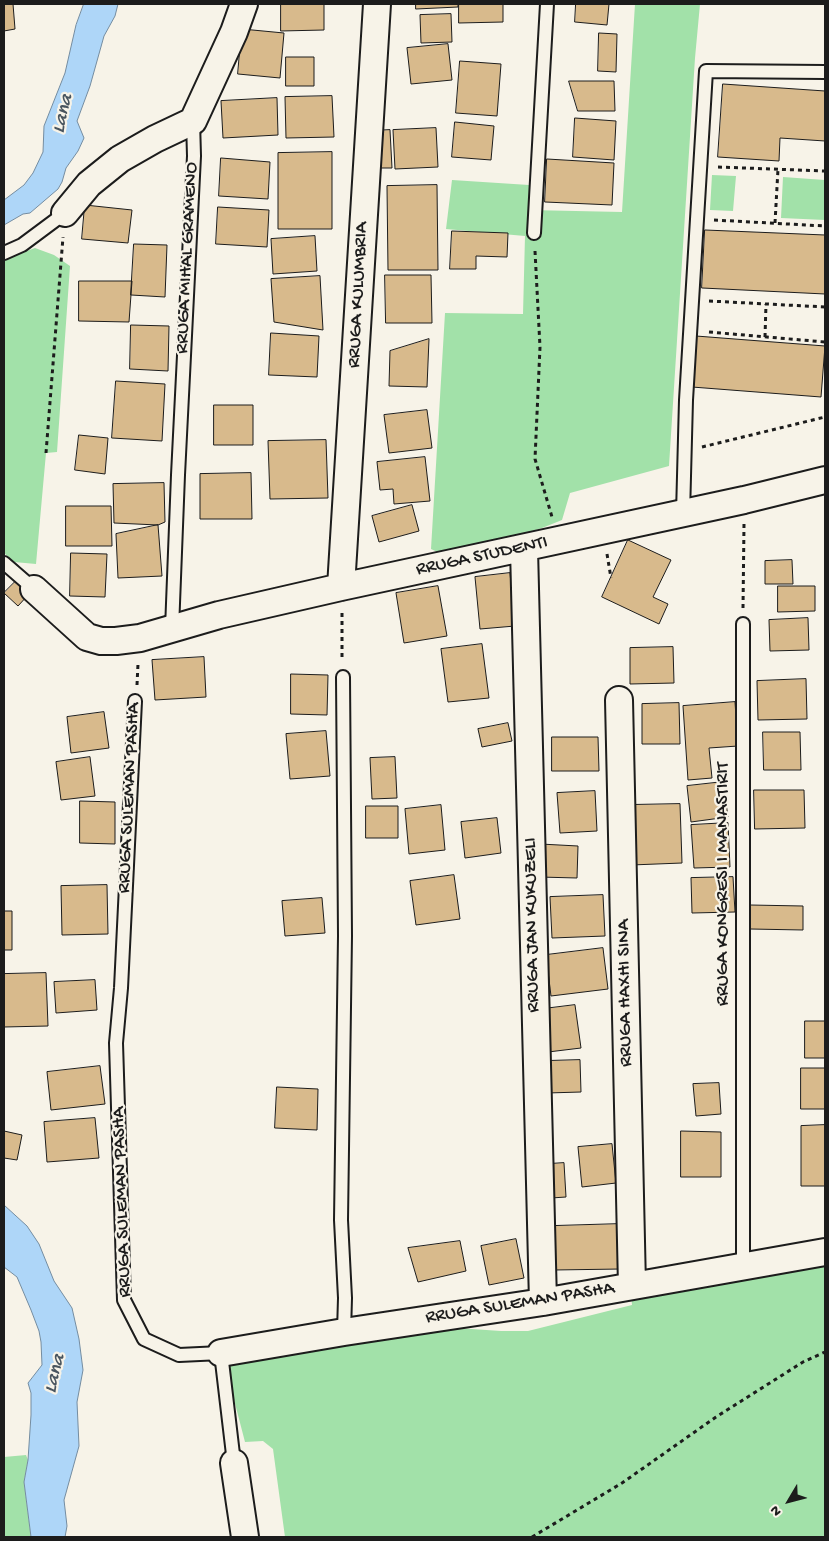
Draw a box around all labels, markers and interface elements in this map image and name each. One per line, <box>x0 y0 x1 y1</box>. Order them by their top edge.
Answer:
water label: Lana <box>48 92 80 136</box>
street label: RRUGA MIHAL GRAMENO <box>172 162 204 354</box>
street label: RRUGA KULUMBRIA <box>344 221 374 369</box>
street label: RRUGA STUDENTI <box>414 532 550 582</box>
street label: RRUGA SULEMAN PASHA <box>114 702 146 894</box>
street label: RRUGA KONGRESI I MANASTIRIT <box>713 762 735 1006</box>
street label: RRUGA JAN KUKUZELI <box>520 837 546 1013</box>
street label: RRUGA HAXHI SINA <box>613 919 639 1067</box>
street label: RRUGA SULEMAN PASHA <box>108 1106 138 1298</box>
street label: RRUGA SULEMAN PASHA <box>424 1278 616 1330</box>
water label: Lana <box>40 1352 72 1396</box>
north arrow <box>764 1476 814 1526</box>
text: N <box>767 1502 786 1519</box>

